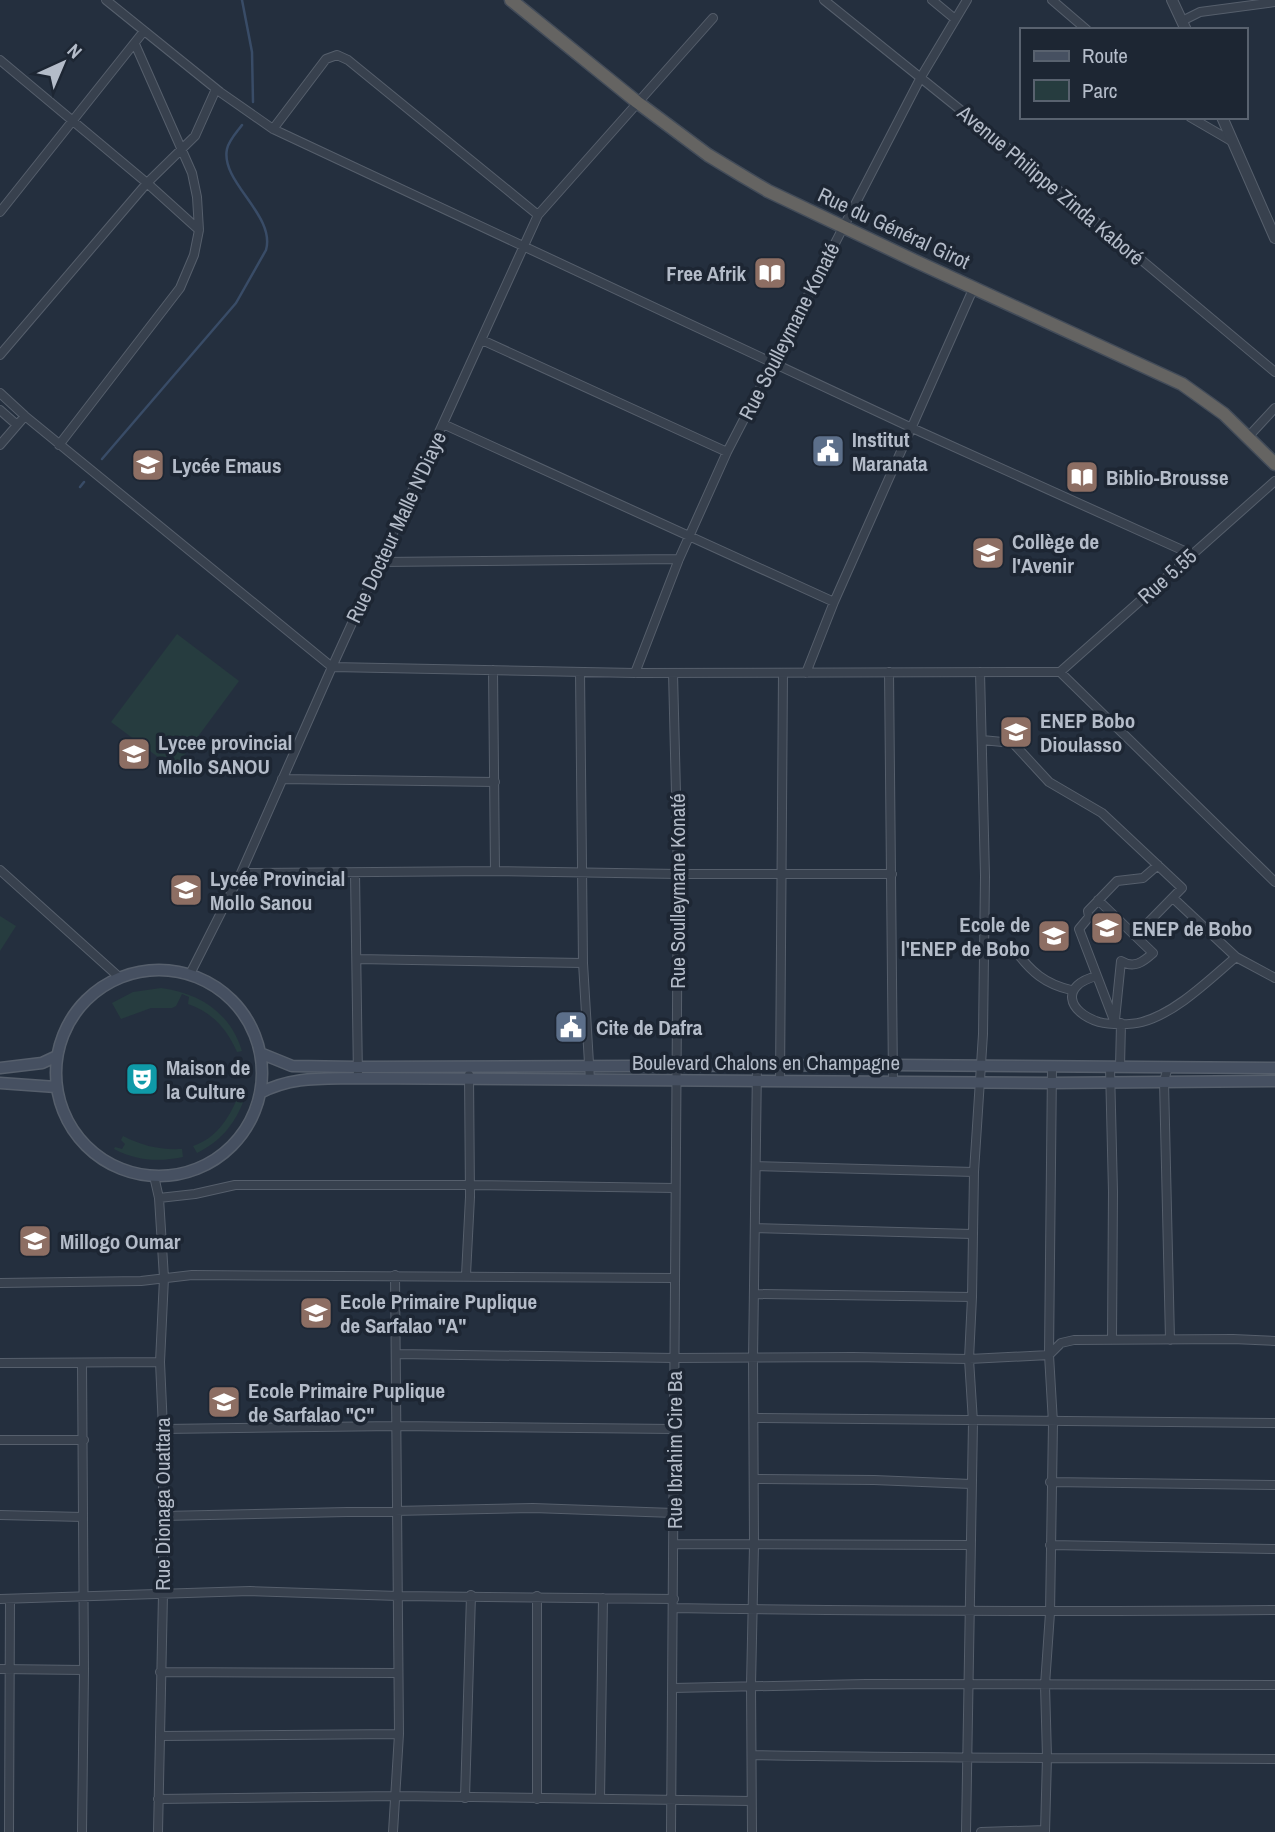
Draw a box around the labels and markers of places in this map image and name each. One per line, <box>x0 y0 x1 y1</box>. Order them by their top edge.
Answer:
library icon: Free Afrik <box>751 254 789 292</box>
place label: Free Afrik <box>666 259 746 288</box>
place label: Institut Maranata <box>852 425 928 478</box>
public building icon: Institut Maranata <box>809 432 847 470</box>
school or university icon: Lycée Emaus <box>129 446 167 484</box>
place label: Lycée Emaus <box>172 451 281 480</box>
library icon: Biblio-Brousse <box>1063 458 1101 496</box>
place label: Biblio-Brousse <box>1106 463 1228 492</box>
place label: Collège de l'Avenir <box>1012 527 1099 580</box>
school or university icon: Collège de l'Avenir <box>969 534 1007 572</box>
place label: ENEP Bobo Dioulasso <box>1040 706 1135 759</box>
school or university icon: ENEP Bobo Dioulasso <box>997 713 1035 751</box>
place label: Lycee provincial Mollo SANOU <box>158 728 292 781</box>
school or university icon: Lycee provincial Mollo SANOU <box>115 735 153 773</box>
place label: Lycée Provincial Mollo Sanou <box>210 864 345 917</box>
school or university icon: Lycée Provincial Mollo Sanou <box>167 871 205 909</box>
school or university icon: ENEP de Bobo <box>1088 909 1126 947</box>
place label: Ecole de l'ENEP de Bobo <box>901 910 1030 963</box>
place label: ENEP de Bobo <box>1132 914 1252 943</box>
school or university icon: Ecole de l'ENEP de Bobo <box>1035 917 1073 955</box>
public building icon: Cite de Dafra <box>552 1008 590 1046</box>
place label: Cite de Dafra <box>596 1013 703 1042</box>
place label: Maison de la Culture <box>166 1053 250 1106</box>
theatre icon: Maison de la Culture <box>123 1060 161 1098</box>
school or university icon: Millogo Oumar <box>16 1222 54 1260</box>
place label: Millogo Oumar <box>60 1227 181 1256</box>
place label: Ecole Primaire Puplique de Sarfalao "A" <box>340 1287 537 1340</box>
school or university icon: Ecole Primaire Puplique de Sarfalao "A" <box>297 1294 335 1332</box>
place label: Ecole Primaire Puplique de Sarfalao "C" <box>248 1376 445 1429</box>
school or university icon: Ecole Primaire Puplique de Sarfalao "C" <box>205 1383 243 1421</box>

